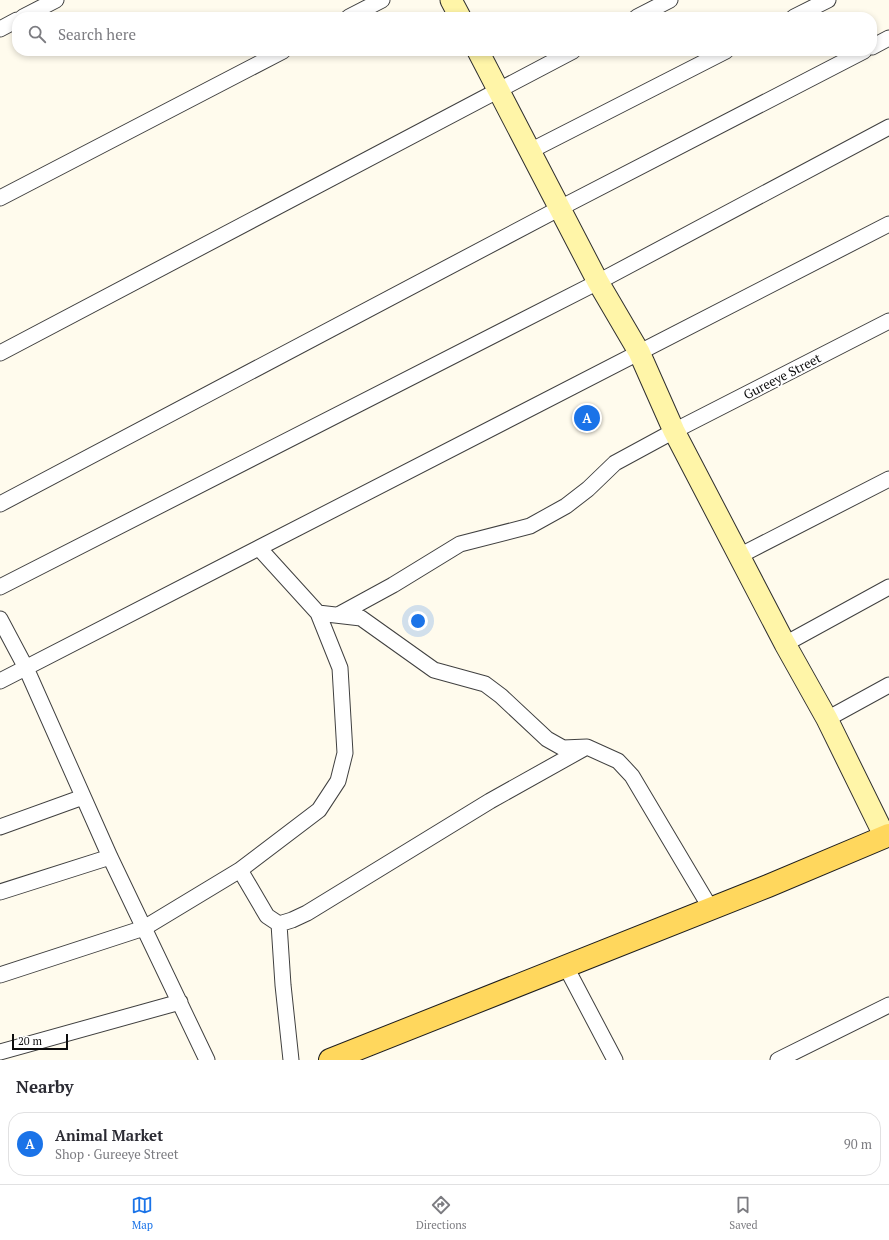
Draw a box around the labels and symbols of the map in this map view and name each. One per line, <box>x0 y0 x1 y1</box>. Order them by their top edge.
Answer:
street label: Gureeye Street <box>740 349 824 403</box>
pin: A <box>574 403 600 433</box>
your location <box>408 611 428 631</box>
scale bar <box>12 1032 68 1051</box>

